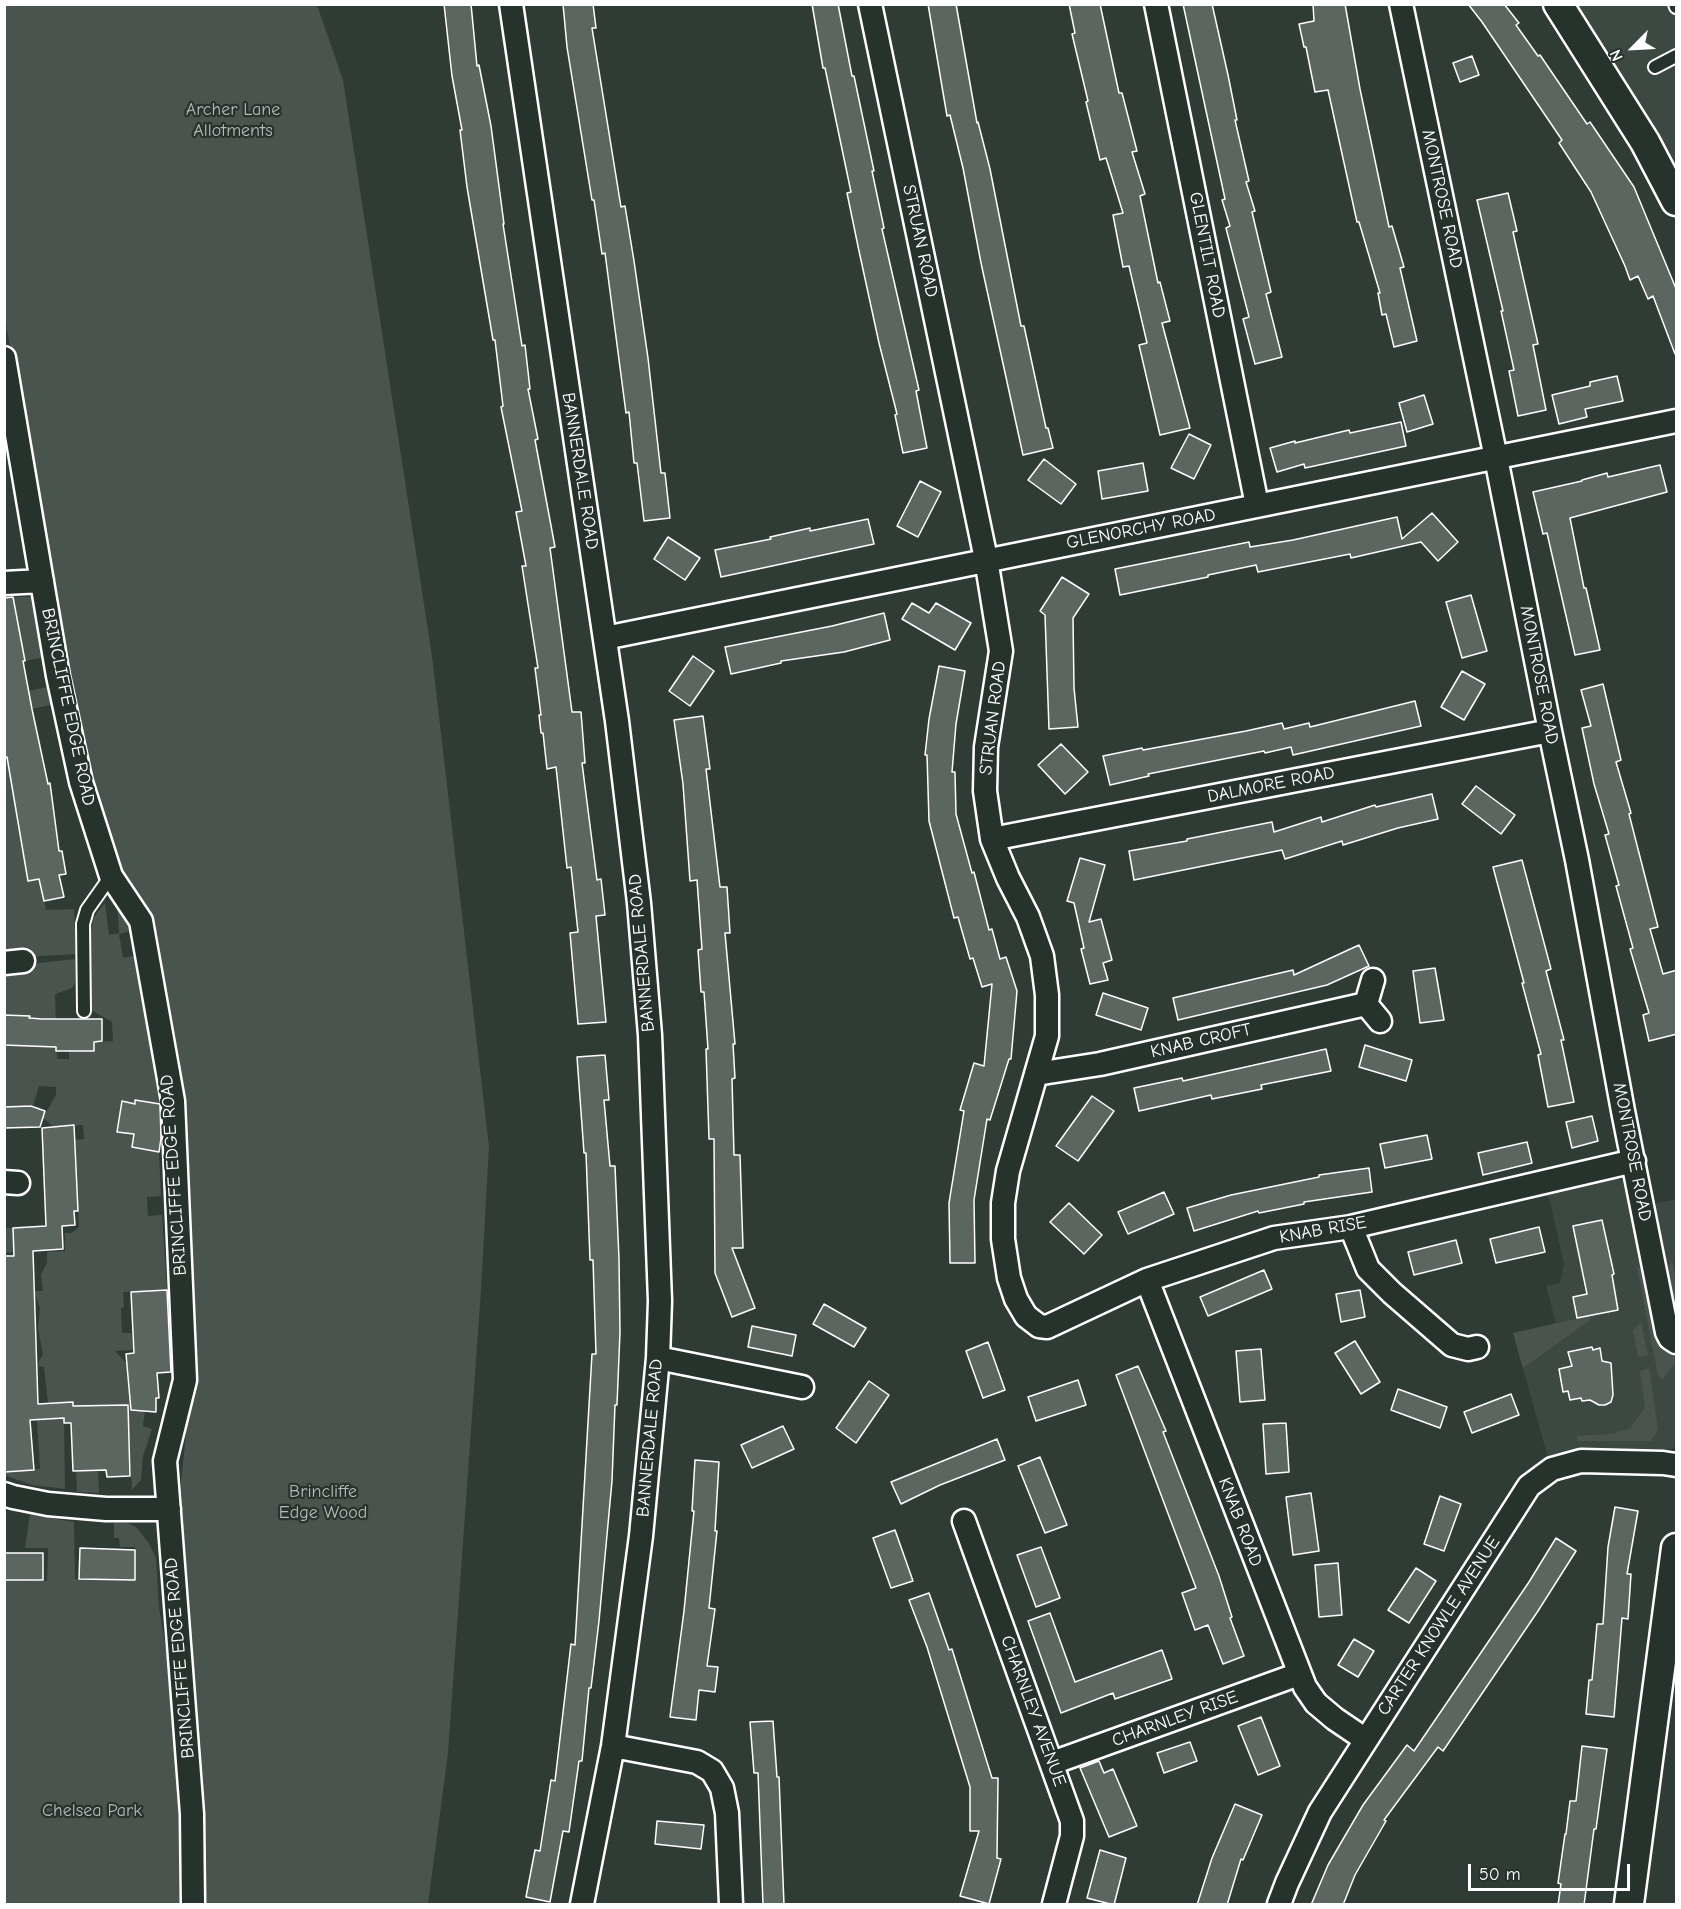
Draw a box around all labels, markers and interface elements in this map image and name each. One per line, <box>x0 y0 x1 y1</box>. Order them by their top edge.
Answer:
north arrow <box>1603 18 1663 78</box>
text: N <box>1606 47 1627 64</box>
park label: Archer Lane Allotments <box>186 99 280 142</box>
street label: MONTROSE ROAD <box>1417 128 1467 270</box>
street label: STRUAN ROAD <box>898 183 942 299</box>
street label: GLENTILT ROAD <box>1184 190 1230 320</box>
street label: BANNERDALE ROAD <box>557 391 603 551</box>
street label: GLENORCHY ROAD <box>1064 504 1218 554</box>
street label: MONTROSE ROAD <box>1515 604 1563 746</box>
street label: BRINCLIFFE EDGE ROAD <box>36 606 100 808</box>
street label: STRUAN ROAD <box>975 660 1011 776</box>
street label: DALMORE ROAD <box>1206 762 1336 808</box>
street label: BANNERDALE ROAD <box>624 873 660 1033</box>
street label: KNAB CROFT <box>1149 1019 1253 1063</box>
street label: BRINCLIFFE EDGE ROAD <box>156 1074 192 1276</box>
street label: MONTROSE ROAD <box>1608 1081 1656 1223</box>
street label: KNAB RISE <box>1278 1212 1368 1248</box>
street label: BANNERDALE ROAD <box>632 1358 668 1518</box>
street label: KNAB ROAD <box>1213 1474 1267 1570</box>
park label: Brincliffe Edge Wood <box>279 1481 367 1524</box>
street label: CARTER KNOWLE AVENUE <box>1373 1532 1505 1720</box>
street label: BRINCLIFFE EDGE ROAD <box>160 1557 200 1759</box>
street label: CHARNLEY AVENUE <box>996 1633 1070 1789</box>
street label: CHARNLEY RISE <box>1109 1686 1241 1752</box>
park label: Chelsea Park <box>42 1800 142 1822</box>
scale bar <box>1471 1852 1633 1890</box>
text: 50 m <box>1479 1864 1521 1885</box>

